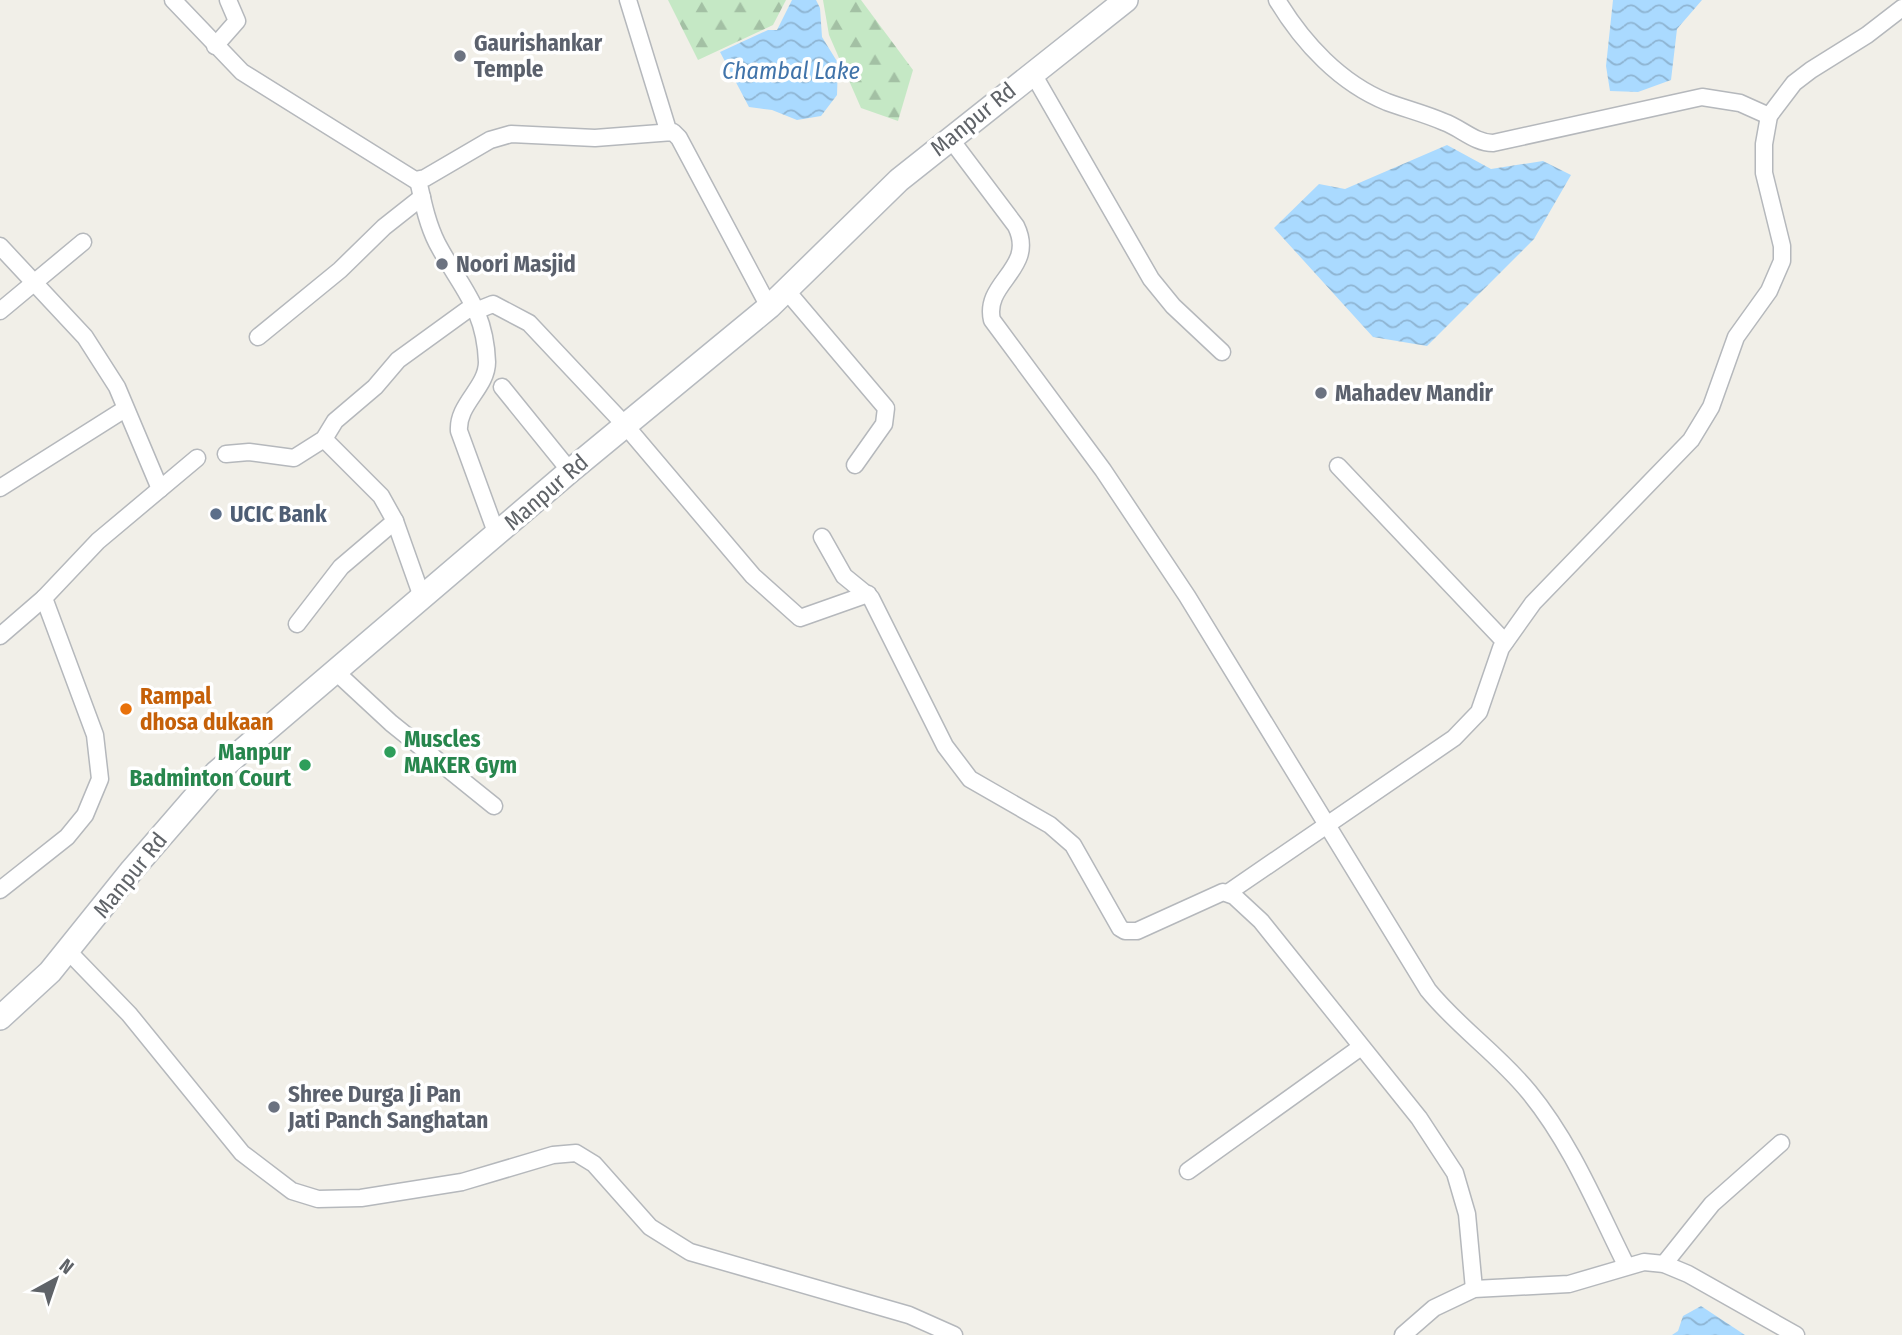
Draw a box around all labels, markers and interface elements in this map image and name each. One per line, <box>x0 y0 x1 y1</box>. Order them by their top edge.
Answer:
place label: Gaurishankar Temple <box>474 29 603 83</box>
marker: Gaurishankar Temple <box>452 48 468 64</box>
water label: Chambal Lake <box>722 57 860 85</box>
street label: Manpur Rd <box>925 76 1021 162</box>
place label: Noori Masjid <box>456 250 576 278</box>
marker: Noori Masjid <box>434 256 450 272</box>
place label: Mahadev Mandir <box>1335 379 1494 407</box>
marker: Mahadev Mandir <box>1313 385 1329 401</box>
street label: Manpur Rd <box>498 448 594 536</box>
place label: UCIC Bank <box>230 500 327 528</box>
marker: UCIC Bank <box>208 506 224 522</box>
place label: Rampal dhosa dukaan <box>140 682 274 736</box>
marker: Rampal dhosa dukaan <box>118 701 134 717</box>
place label: Muscles MAKER Gym <box>404 725 517 779</box>
place label: Manpur Badminton Court <box>129 738 292 792</box>
marker: Muscles MAKER Gym <box>382 744 398 760</box>
marker: Manpur Badminton Court <box>297 757 313 773</box>
street label: Manpur Rd <box>87 827 173 923</box>
place label: Shree Durga Ji Pan Jati Panch Sanghatan <box>287 1080 488 1134</box>
marker: Shree Durga Ji Pan Jati Panch Sanghatan <box>266 1099 282 1115</box>
north arrow <box>21 1244 91 1314</box>
text: N <box>55 1254 78 1279</box>

